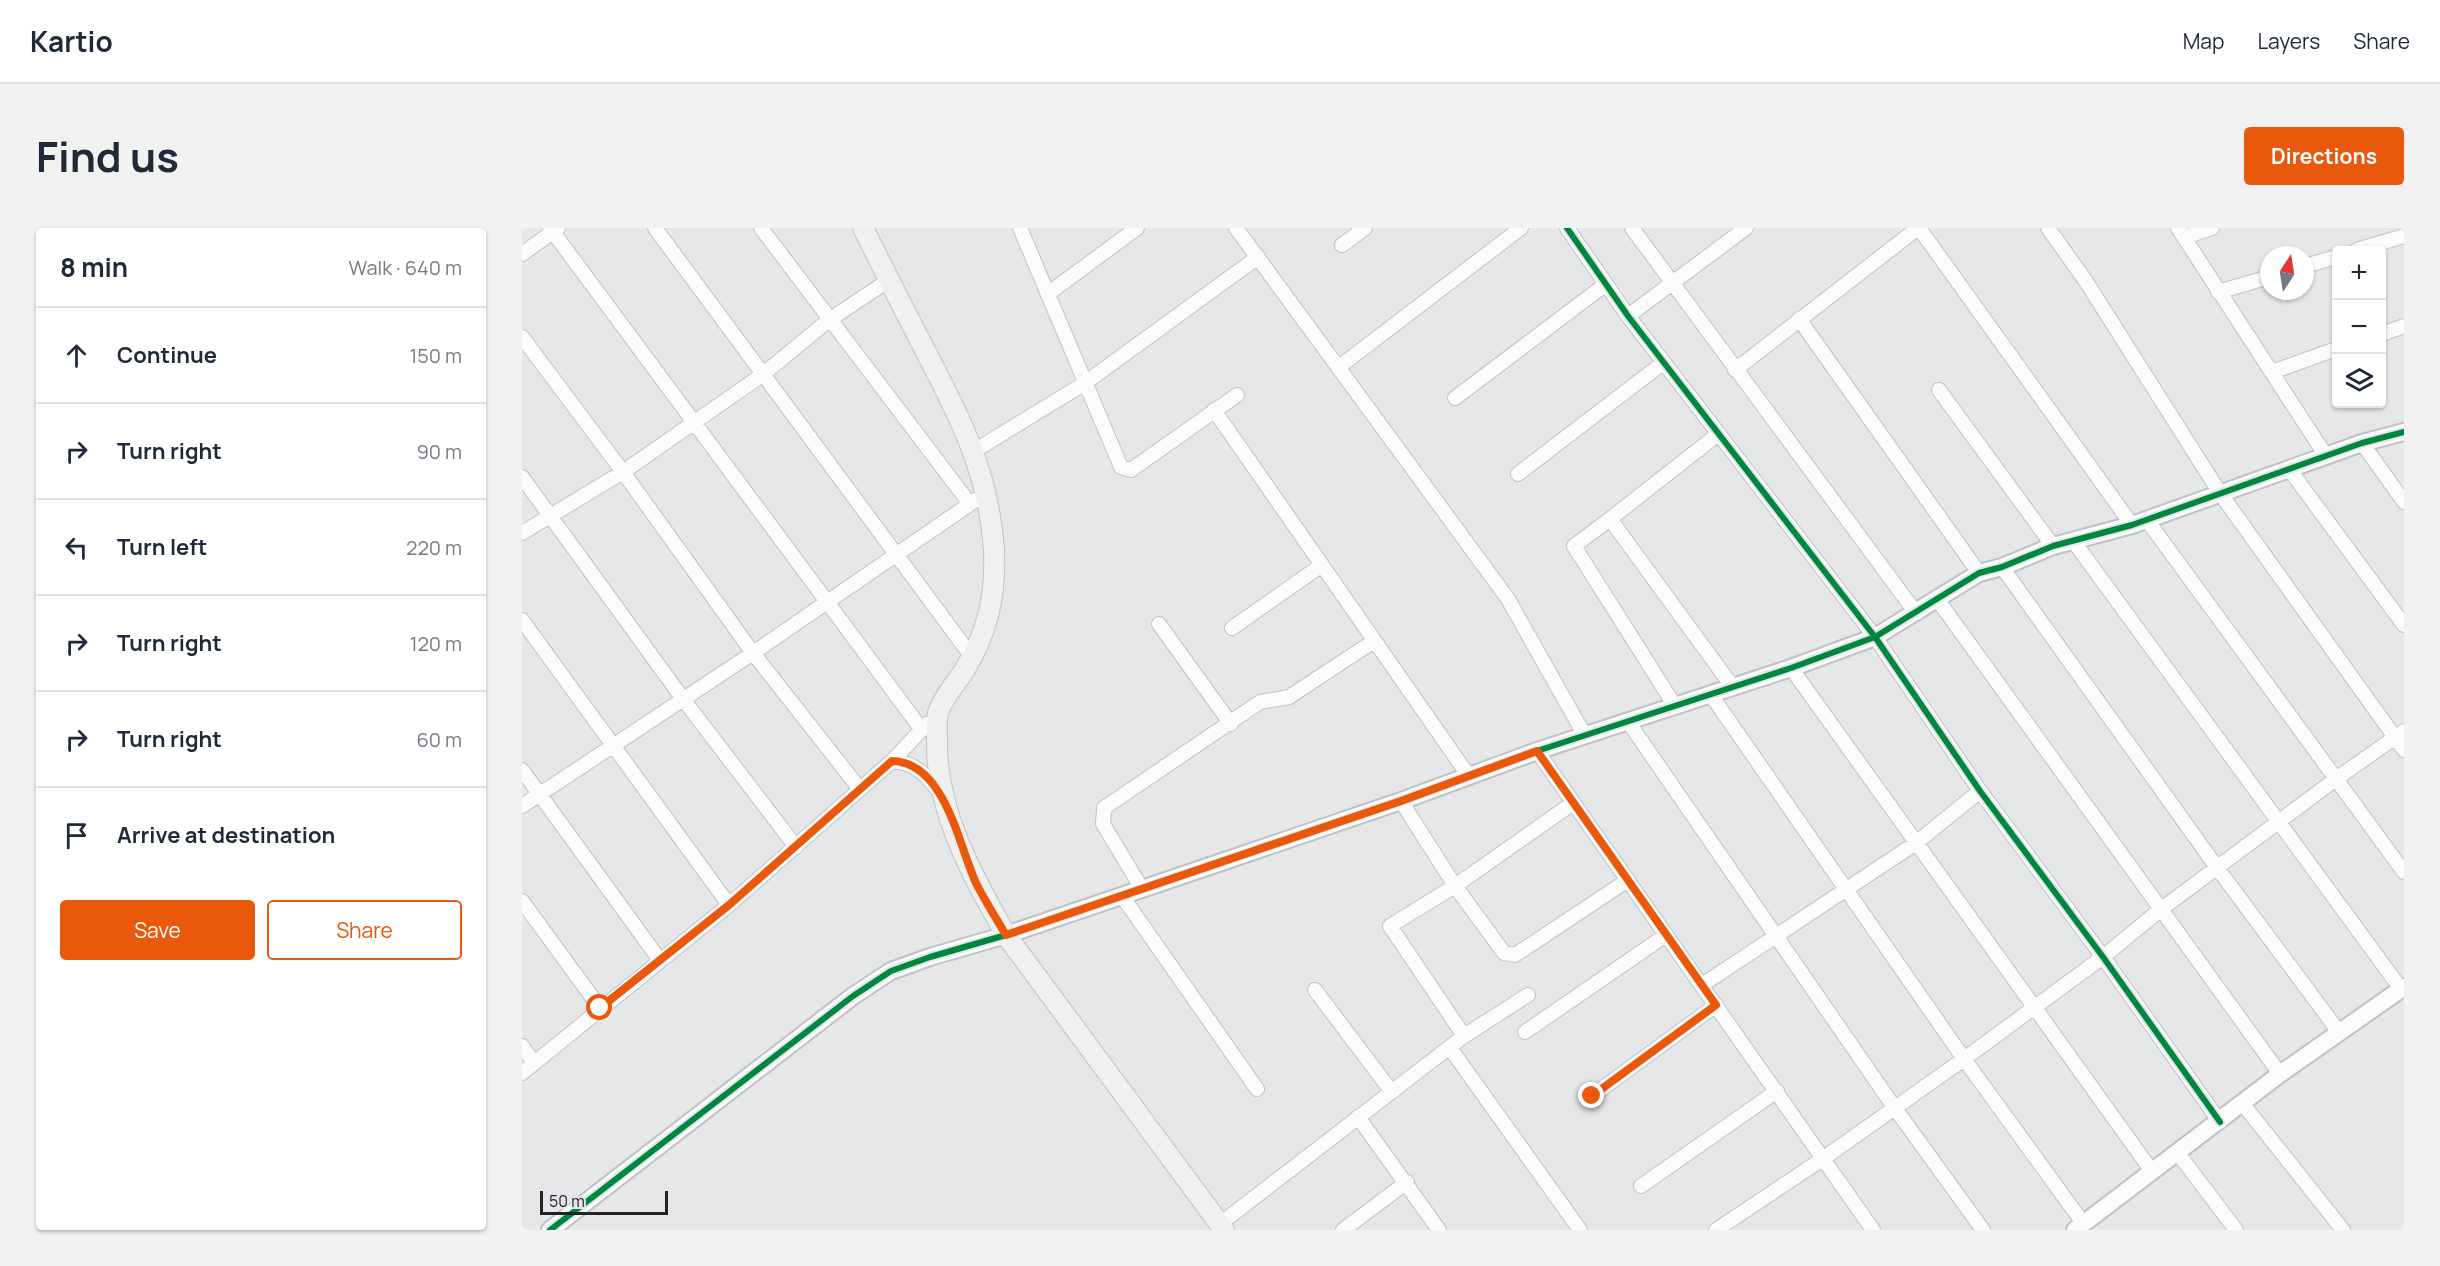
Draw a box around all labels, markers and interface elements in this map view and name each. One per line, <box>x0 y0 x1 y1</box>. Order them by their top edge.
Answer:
text: Kartio <box>30 22 113 60</box>
text: Map <box>2183 27 2224 55</box>
text: Layers <box>2257 27 2320 55</box>
text: Share <box>2353 27 2410 55</box>
text: Find us <box>36 127 179 185</box>
button: Directions <box>2244 127 2404 185</box>
north arrow <box>2260 246 2314 300</box>
map controls <box>2332 246 2386 408</box>
button: + <box>2332 246 2386 300</box>
text: 8 min <box>60 249 128 285</box>
text: Walk · 640 m <box>349 254 462 281</box>
button: − <box>2332 300 2386 354</box>
icon: ahead <box>60 339 93 372</box>
text: Continue <box>117 340 217 370</box>
text: 150 m <box>409 342 462 369</box>
button: layers <box>2332 354 2386 408</box>
icon: right <box>60 435 93 468</box>
text: Turn right <box>117 436 222 466</box>
text: 90 m <box>416 438 462 465</box>
icon: left <box>60 531 93 564</box>
text: Turn left <box>117 532 207 562</box>
text: 220 m <box>406 534 462 561</box>
icon: right <box>60 627 93 660</box>
text: Turn right <box>117 628 222 658</box>
text: 120 m <box>410 630 462 657</box>
icon: right <box>60 723 93 756</box>
text: Turn right <box>117 724 222 754</box>
text: 60 m <box>416 726 462 753</box>
icon: arrive <box>60 819 93 852</box>
text: Arrive at destination <box>117 820 335 850</box>
button: Save <box>60 900 255 960</box>
button: Share <box>267 900 462 960</box>
route start <box>586 994 612 1020</box>
route end <box>1578 1082 1604 1108</box>
scale bar <box>540 1188 668 1216</box>
text: 50 m <box>549 1190 585 1212</box>

